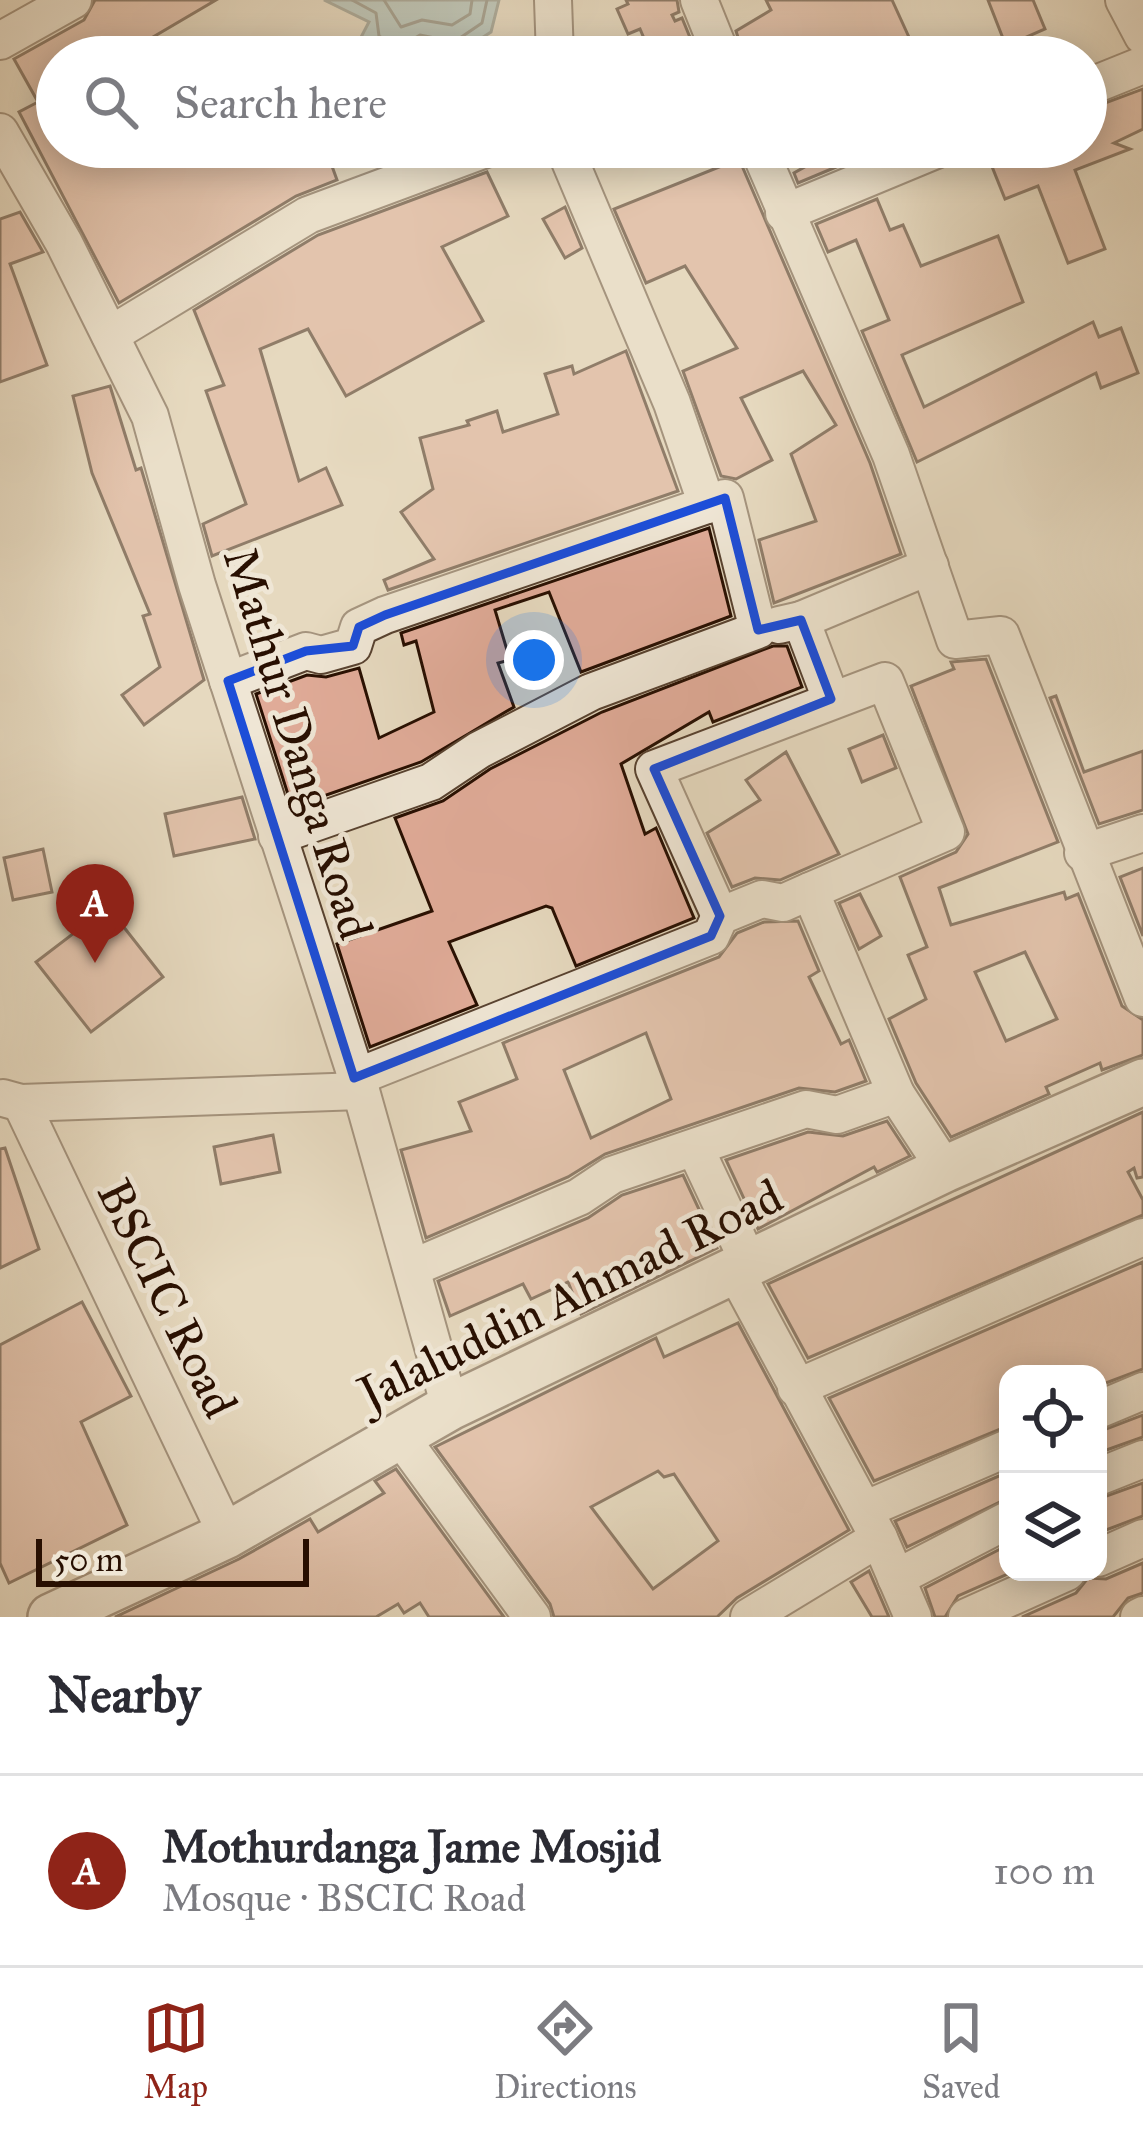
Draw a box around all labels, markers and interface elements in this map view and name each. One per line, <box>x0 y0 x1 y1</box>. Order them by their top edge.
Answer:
search box <box>36 36 1107 168</box>
icon: search <box>78 69 144 135</box>
text: Search here <box>174 75 387 130</box>
street label: Mathur Danga Road <box>211 540 386 946</box>
your location <box>504 630 564 690</box>
pin: A <box>56 864 134 963</box>
street label: Jalaluddin Ahmad Road <box>344 1166 792 1425</box>
street label: BSCIC Road <box>85 1170 250 1427</box>
map controls <box>999 1365 1107 1581</box>
button: locate <box>999 1365 1107 1473</box>
button: layers <box>999 1473 1107 1581</box>
scale bar <box>36 1533 309 1586</box>
text: 50 m <box>54 1540 123 1580</box>
text: Nearby <box>48 1664 200 1726</box>
text: Mothurdanga Jame Mosjid <box>162 1819 661 1874</box>
text: A <box>74 1847 100 1895</box>
text: 100 m <box>993 1847 1095 1895</box>
text: Mosque · BSCIC Road <box>162 1874 526 1922</box>
tab: Map <box>143 1995 209 2107</box>
tab: Directions <box>494 1995 636 2107</box>
tab: Saved <box>922 1995 1000 2107</box>

